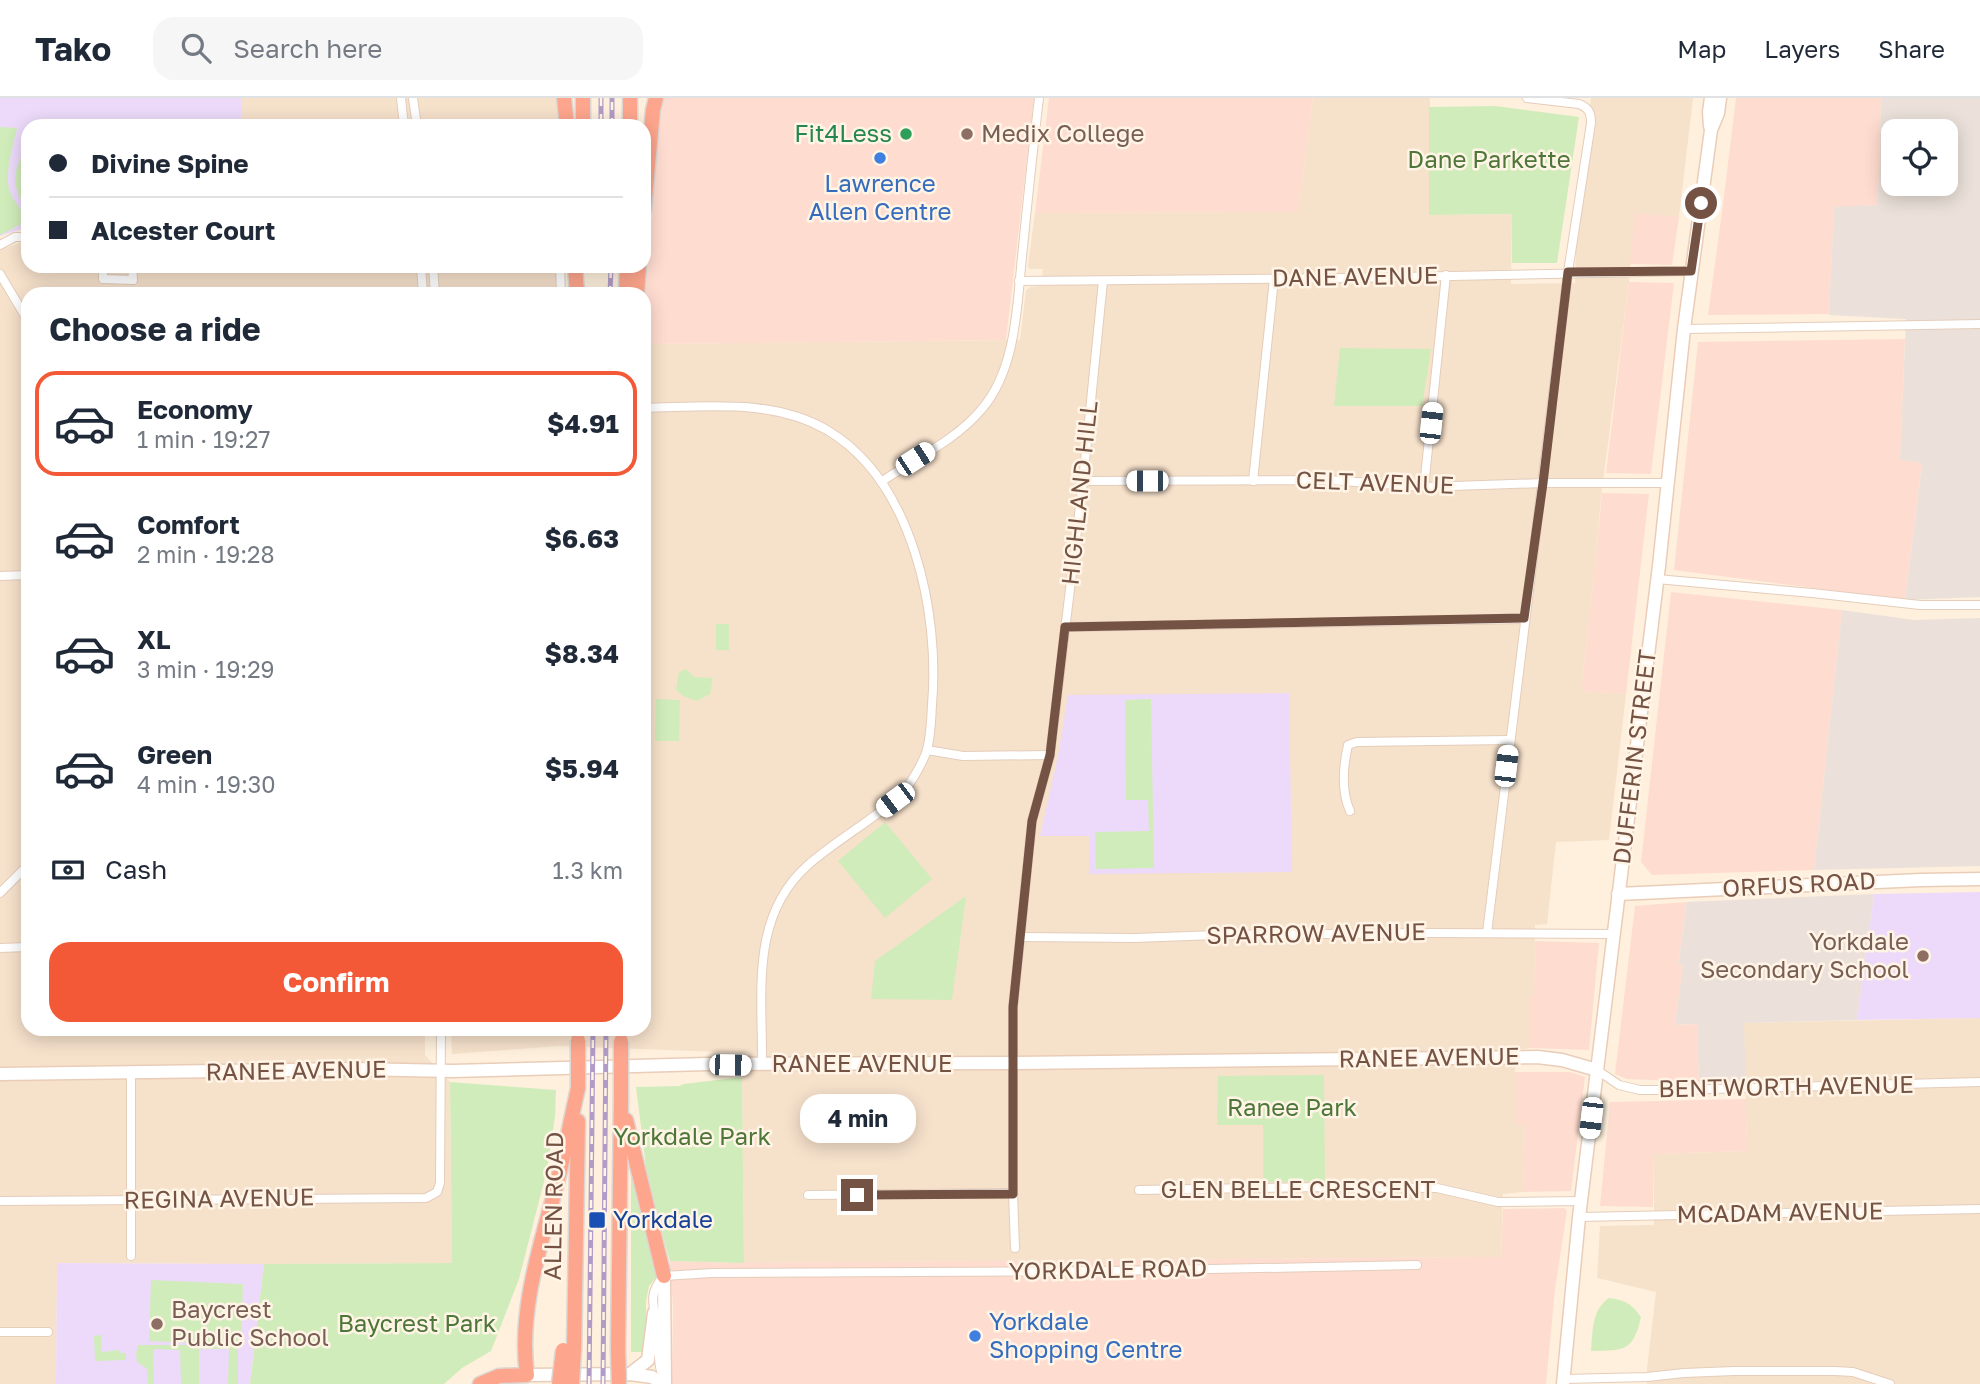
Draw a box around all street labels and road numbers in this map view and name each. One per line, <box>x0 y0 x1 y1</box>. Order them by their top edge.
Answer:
street label: DANE AVENUE <box>1272 260 1438 291</box>
street label: HIGHLAND HILL <box>1054 399 1103 587</box>
street label: CELT AVENUE <box>1295 464 1455 499</box>
street label: DUFFERIN STREET <box>1606 648 1661 866</box>
street label: ORFUS ROAD <box>1721 865 1876 902</box>
street label: SPARROW AVENUE <box>1206 916 1426 949</box>
street label: RANEE AVENUE <box>1338 1040 1520 1073</box>
street label: RANEE AVENUE <box>772 1048 952 1077</box>
street label: RANEE AVENUE <box>205 1053 387 1086</box>
street label: BENTWORTH AVENUE <box>1658 1069 1914 1102</box>
street label: ALLEN ROAD <box>537 1131 568 1281</box>
street label: GLEN BELLE CRESCENT <box>1161 1174 1436 1203</box>
street label: REGINA AVENUE <box>123 1181 315 1214</box>
street label: MCADAM AVENUE <box>1676 1195 1884 1228</box>
street label: YORKDALE ROAD <box>1008 1252 1207 1285</box>

